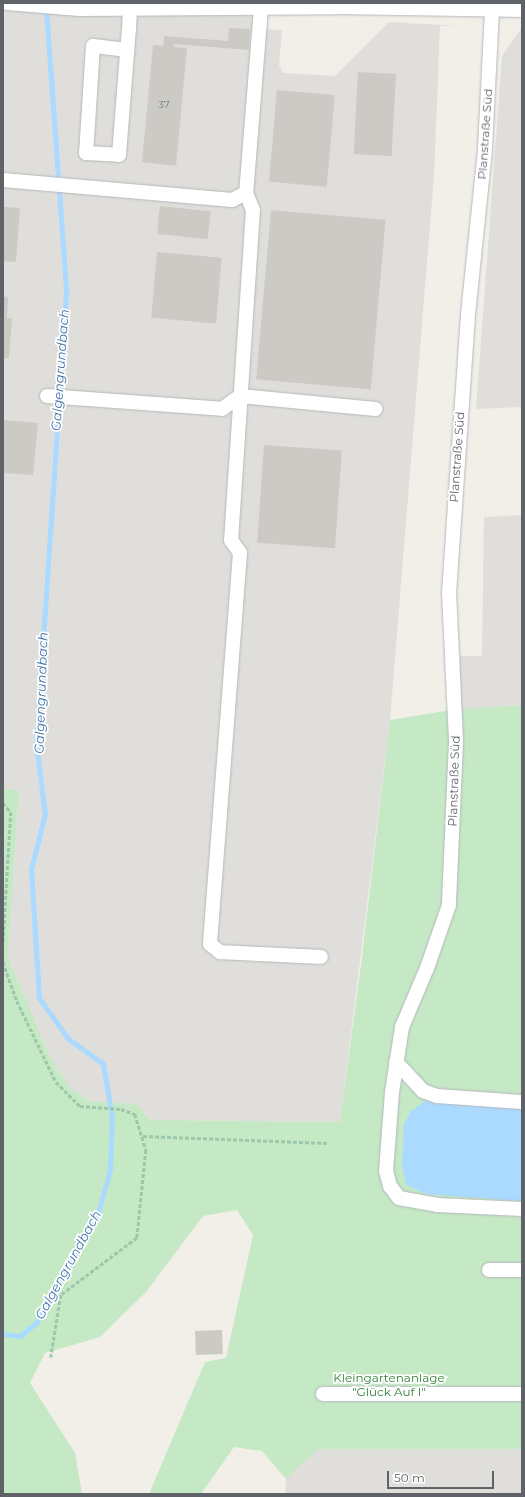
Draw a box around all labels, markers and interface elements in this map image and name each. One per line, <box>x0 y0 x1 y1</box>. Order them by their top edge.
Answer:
street label: Planstraße Süd <box>475 88 495 180</box>
house number: 37 <box>158 99 170 111</box>
water label: Galgengrundbach <box>48 309 72 431</box>
street label: Planstraße Süd <box>447 411 467 503</box>
water label: Galgengrundbach <box>31 632 51 754</box>
street label: Planstraße Süd <box>445 735 463 827</box>
water label: Galgengrundbach <box>32 1208 104 1322</box>
park label: Kleingartenanlage "Glück Auf I" <box>333 1371 445 1399</box>
scale bar <box>389 1463 496 1489</box>
text: 50 m <box>394 1470 425 1485</box>

